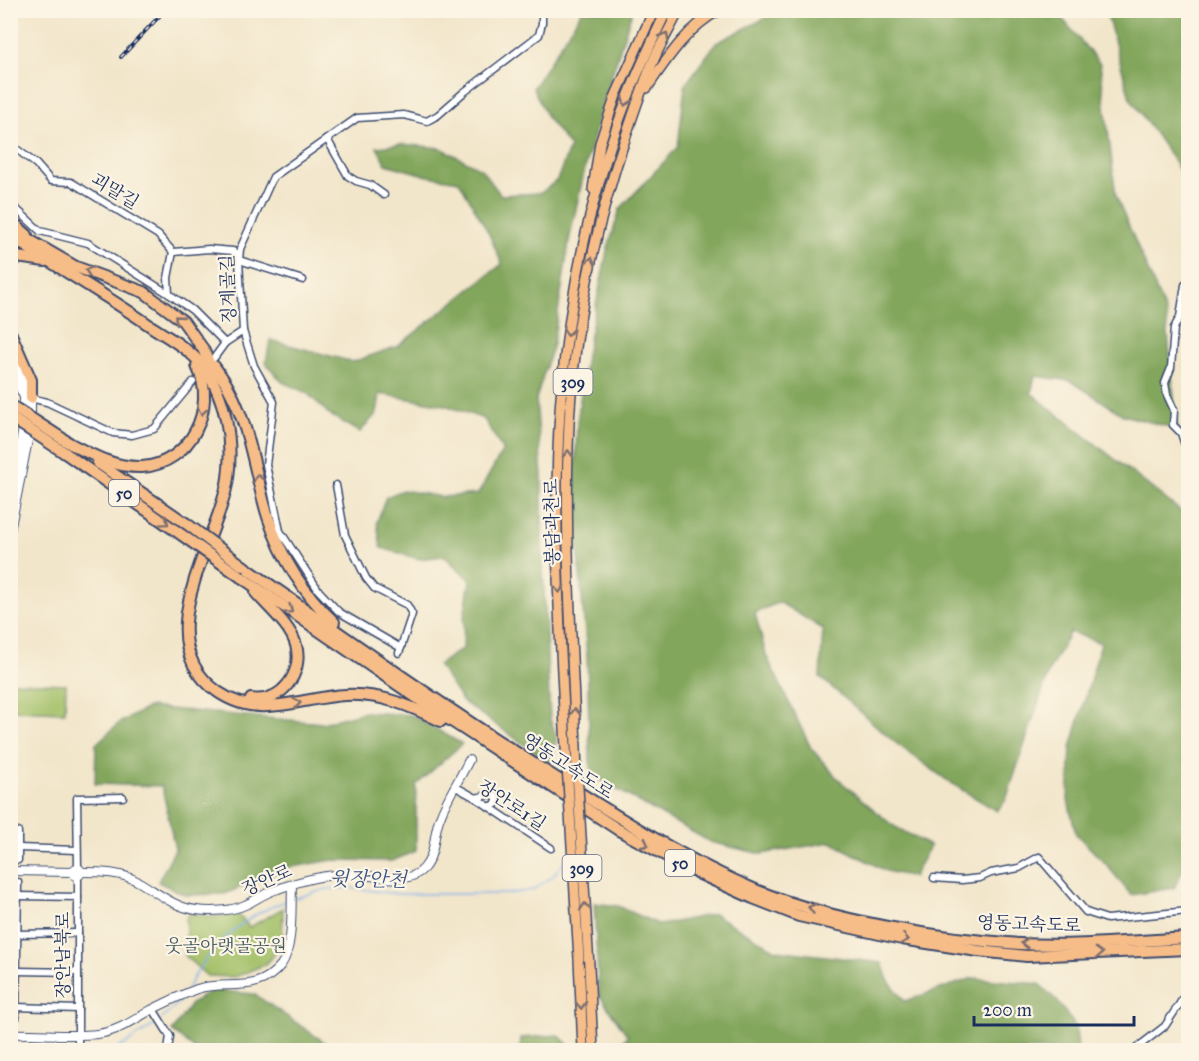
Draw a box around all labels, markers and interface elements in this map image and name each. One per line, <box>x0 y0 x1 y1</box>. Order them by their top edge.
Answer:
one-way arrow <box>658 32 669 43</box>
one-way arrow <box>621 97 634 107</box>
street label: 괴말길 <box>87 168 143 214</box>
street label: 징계골길 <box>216 254 240 324</box>
one-way arrow <box>584 256 597 266</box>
one-way arrow <box>84 266 95 279</box>
one-way arrow <box>174 315 185 326</box>
one-way arrow <box>562 327 575 336</box>
road number: 309 <box>554 369 592 395</box>
one-way arrow <box>196 406 208 415</box>
one-way arrow <box>561 450 574 459</box>
one-way arrow <box>252 473 265 483</box>
street label: 봉담과천로 <box>540 478 564 566</box>
road number: 50 <box>109 480 139 506</box>
one-way arrow <box>158 515 169 526</box>
one-way arrow <box>553 585 566 594</box>
one-way arrow <box>282 603 293 614</box>
one-way arrow <box>292 697 302 710</box>
one-way arrow <box>568 708 581 717</box>
street label: 영동고속도로 <box>518 728 618 804</box>
street label: 장안로1길 <box>474 775 550 835</box>
one-way arrow <box>639 837 649 848</box>
road number: 50 <box>665 850 695 876</box>
road number: 309 <box>562 855 602 881</box>
street label: 장안로 <box>239 860 295 900</box>
water label: 윗장안천 <box>329 866 409 892</box>
one-way arrow <box>579 903 592 912</box>
one-way arrow <box>808 903 818 915</box>
street label: 영동고속도로 <box>976 911 1082 937</box>
street label: 장안남북로 <box>52 912 74 998</box>
one-way arrow <box>900 932 910 945</box>
park label: 웃골아랫골공원 <box>165 935 287 957</box>
one-way arrow <box>1021 937 1030 949</box>
one-way arrow <box>1094 947 1103 959</box>
scale bar <box>974 989 1134 1027</box>
text: 200 m <box>983 999 1032 1021</box>
one-way arrow <box>574 1000 587 1009</box>

